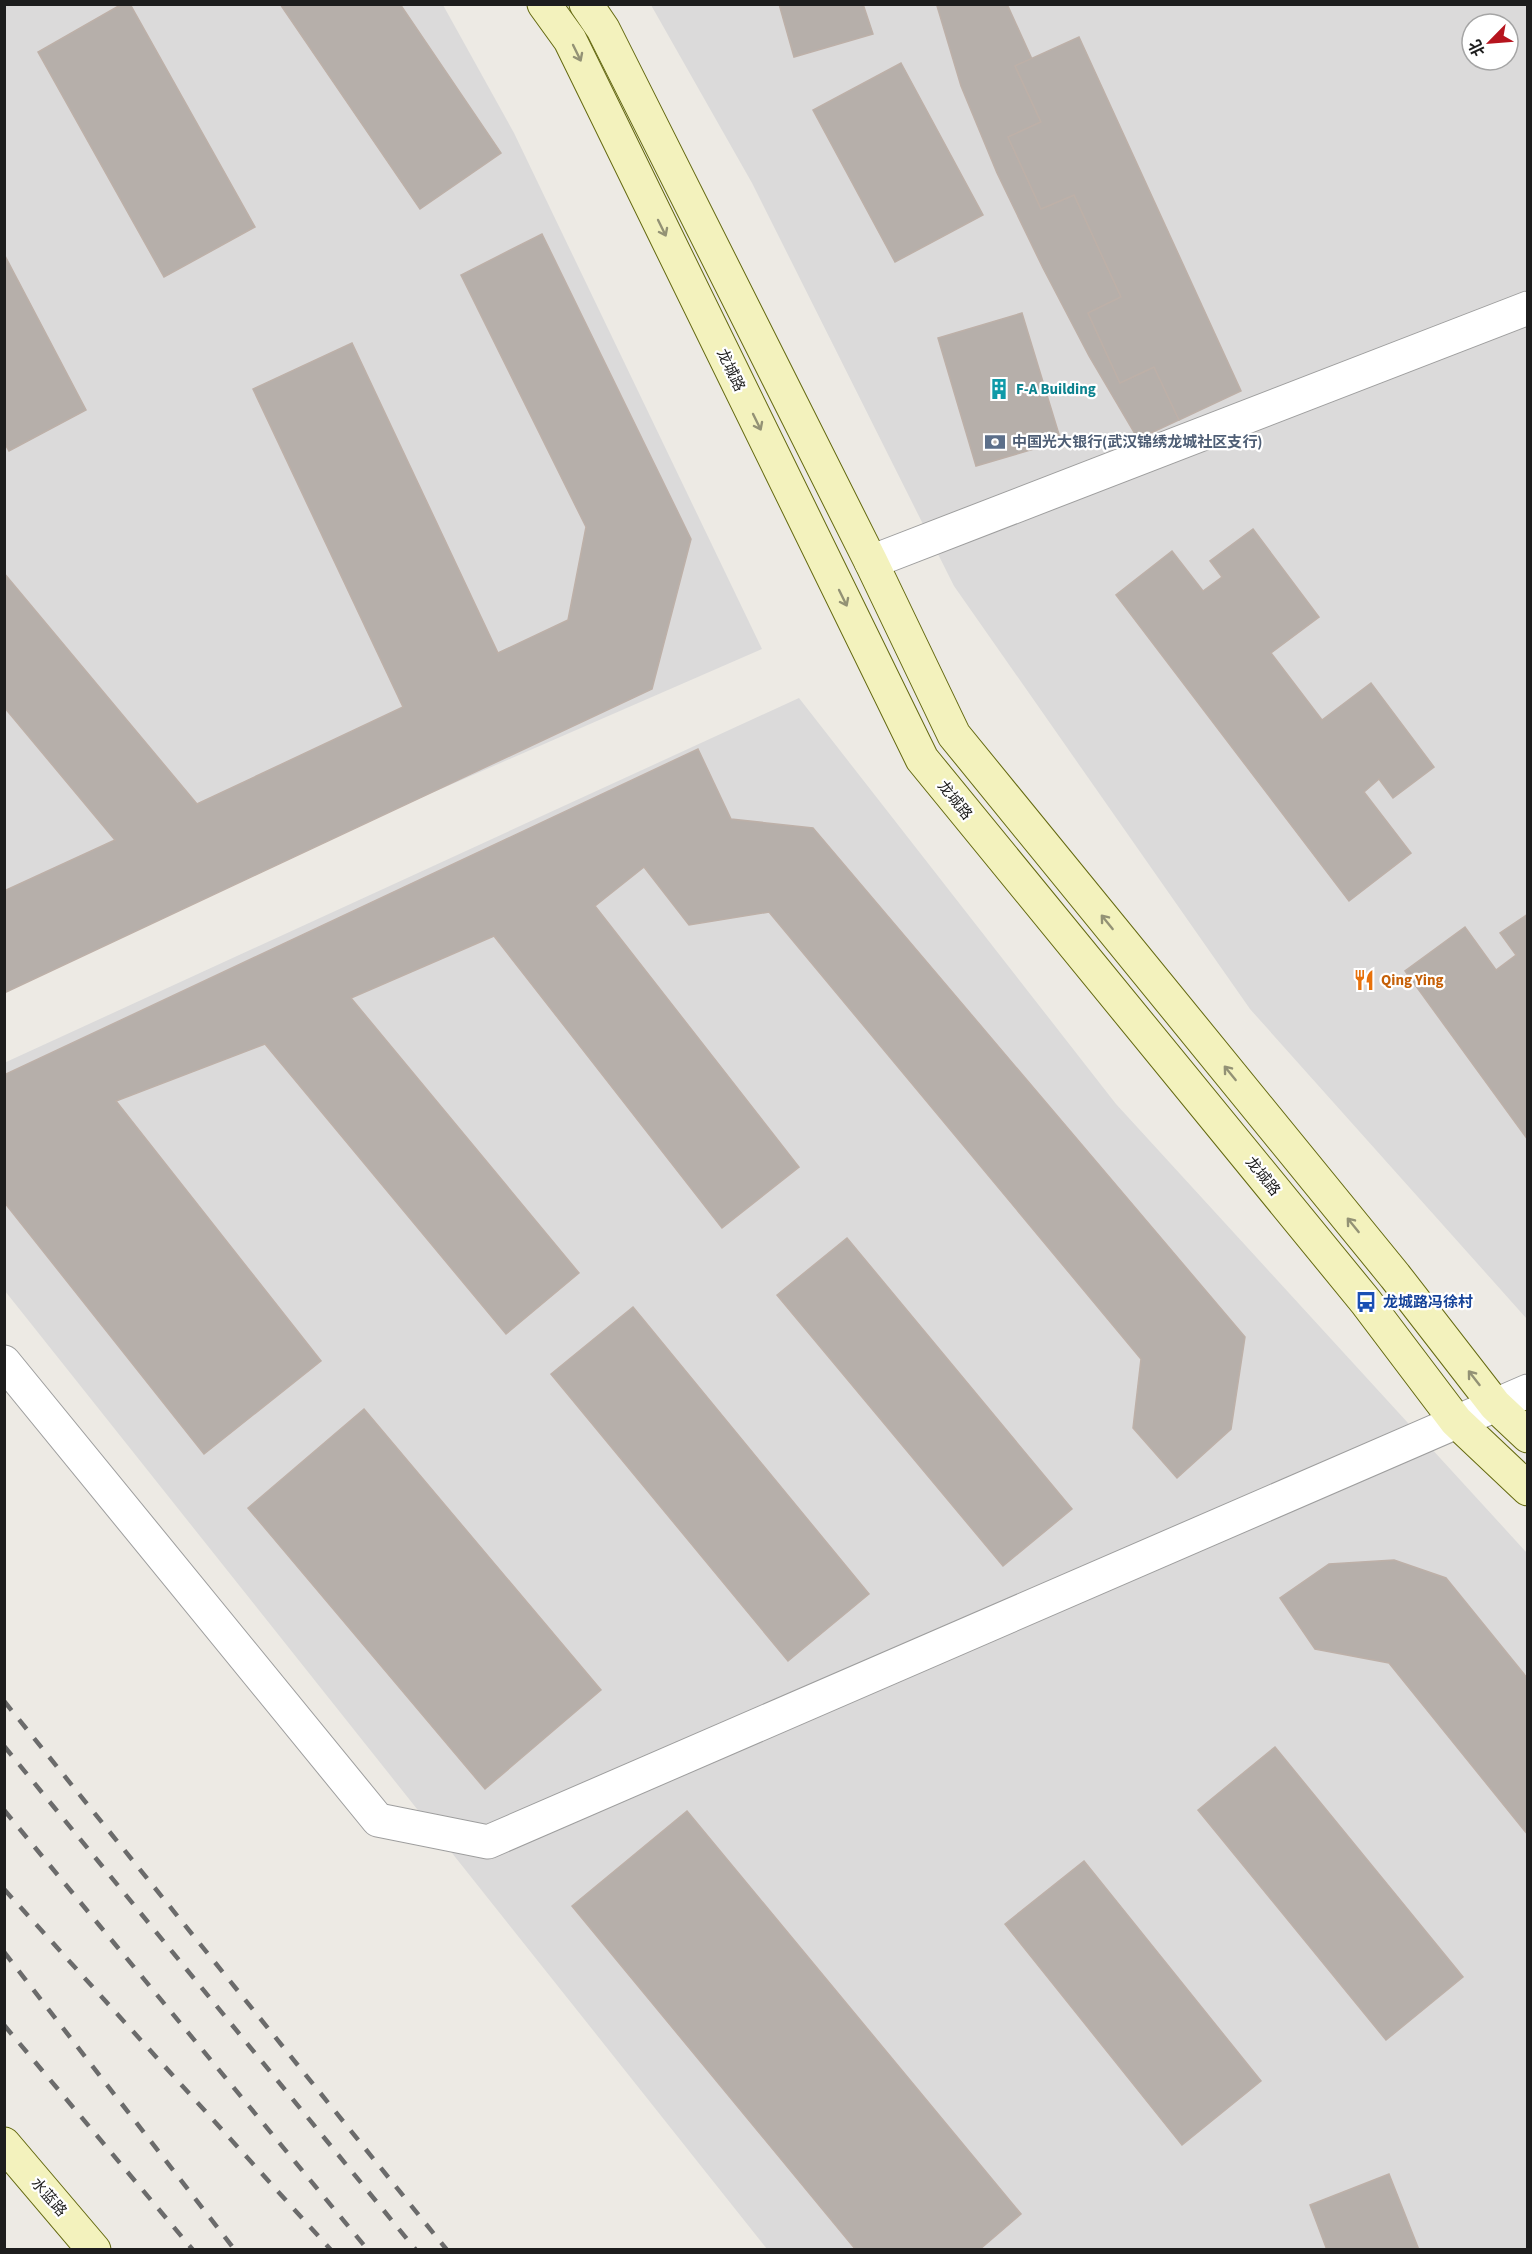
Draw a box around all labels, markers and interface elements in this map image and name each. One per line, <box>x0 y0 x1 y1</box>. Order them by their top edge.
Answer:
north arrow <box>1460 12 1520 72</box>
text: 北 <box>1464 36 1491 60</box>
one-way arrow <box>571 44 583 62</box>
one-way arrow <box>657 219 669 237</box>
street label: 龙城路 <box>711 345 750 395</box>
building icon: F-A Building <box>987 377 1011 401</box>
place label: F-A Building <box>1016 379 1096 400</box>
one-way arrow <box>752 413 764 431</box>
bank icon: 中国光大银行(武汉锦绣龙城社区支行) <box>983 430 1007 454</box>
place label: 中国光大银行(武汉锦绣龙城社区支行) <box>1012 432 1262 453</box>
one-way arrow <box>837 588 849 606</box>
street label: 龙城路 <box>932 776 977 824</box>
one-way arrow <box>1100 914 1113 930</box>
restaurant icon: Qing Ying <box>1352 968 1376 992</box>
place label: Qing Ying <box>1381 970 1444 991</box>
one-way arrow <box>1223 1066 1236 1082</box>
street label: 龙城路 <box>1240 1152 1285 1200</box>
one-way arrow <box>1347 1217 1360 1233</box>
bus stop icon: 龙城路冯徐村 <box>1354 1290 1378 1314</box>
place label: 龙城路冯徐村 <box>1383 1292 1473 1313</box>
one-way arrow <box>1467 1370 1480 1386</box>
street label: 水蓝路 <box>26 2173 71 2221</box>

